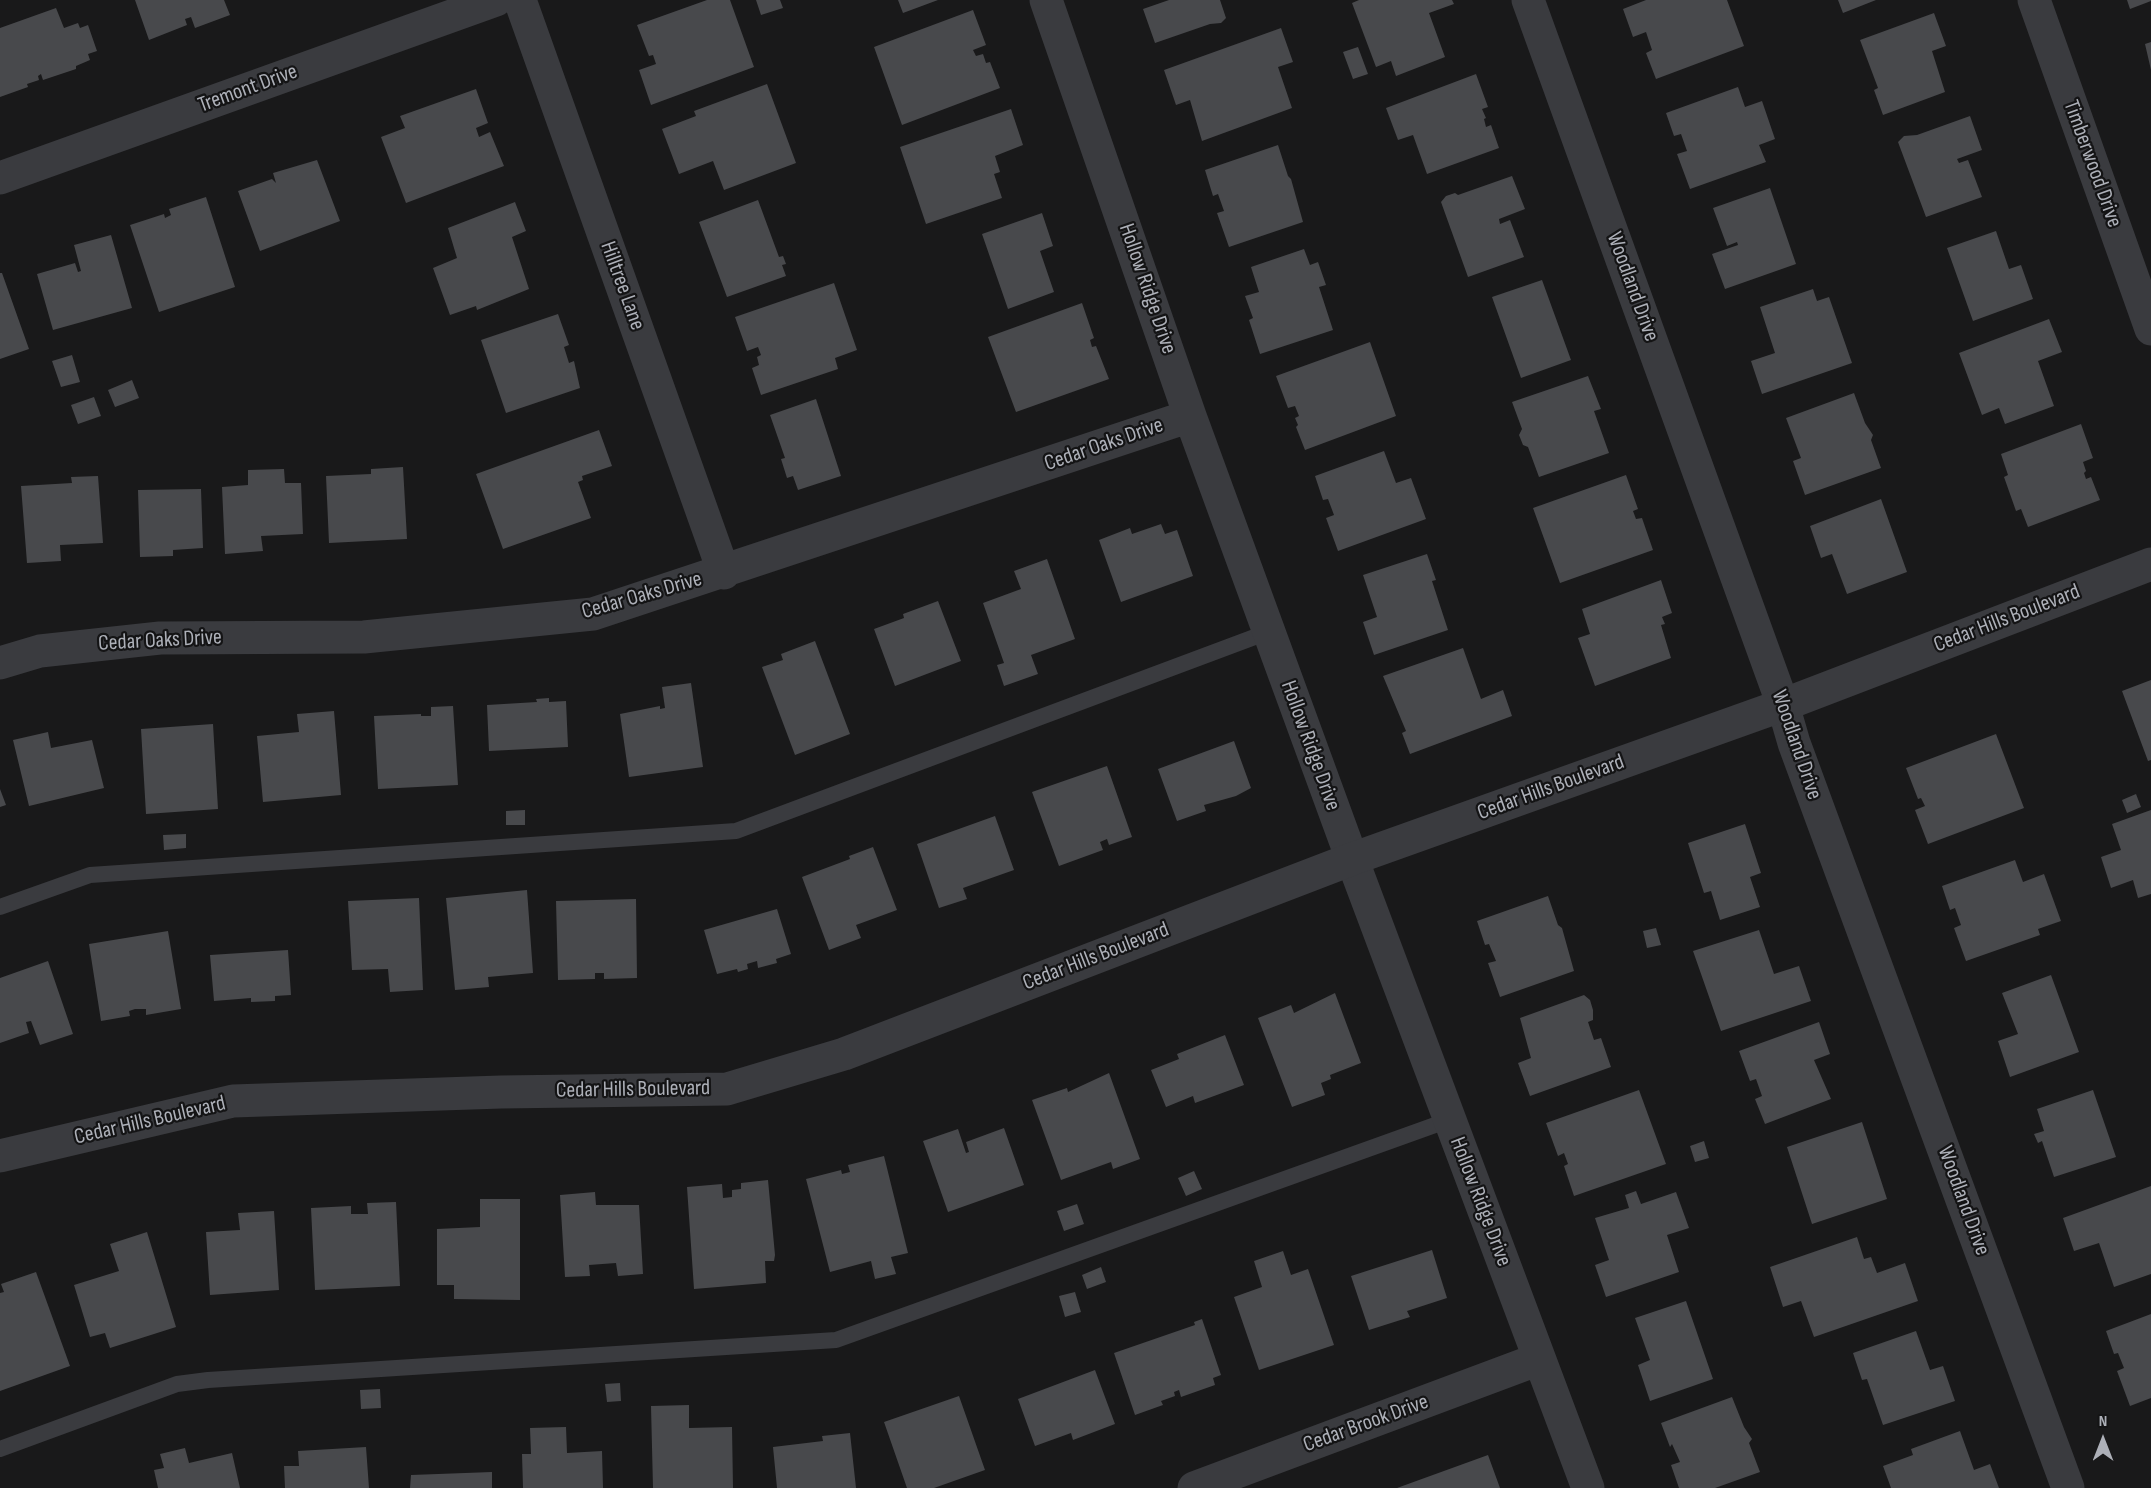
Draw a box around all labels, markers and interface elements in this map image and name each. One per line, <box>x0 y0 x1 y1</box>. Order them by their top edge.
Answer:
street label: Tremont Drive <box>195 59 301 119</box>
street label: Timberwood Drive <box>2057 97 2127 231</box>
street label: Hollow Ridge Drive <box>1112 220 1182 358</box>
street label: Woodland Drive <box>1600 229 1664 345</box>
street label: Hilltree Lane <box>594 238 650 334</box>
street label: Cedar Oaks Drive <box>1041 412 1167 478</box>
street label: Cedar Oaks Drive <box>579 566 705 626</box>
street label: Cedar Hills Boulevard <box>1930 579 2084 659</box>
street label: Cedar Oaks Drive <box>97 625 223 657</box>
street label: Hollow Ridge Drive <box>1274 677 1346 815</box>
street label: Woodland Drive <box>1765 687 1827 803</box>
street label: Cedar Hills Boulevard <box>1474 749 1628 827</box>
street label: Cedar Hills Boulevard <box>1019 917 1173 997</box>
street label: Cedar Hills Boulevard <box>556 1075 710 1105</box>
street label: Cedar Hills Boulevard <box>72 1091 228 1151</box>
street label: Hollow Ridge Drive <box>1443 1134 1517 1270</box>
street label: Woodland Drive <box>1931 1143 1995 1259</box>
street label: Cedar Brook Drive <box>1300 1389 1432 1459</box>
north arrow <box>2073 1410 2133 1470</box>
text: N <box>2099 1412 2107 1431</box>

